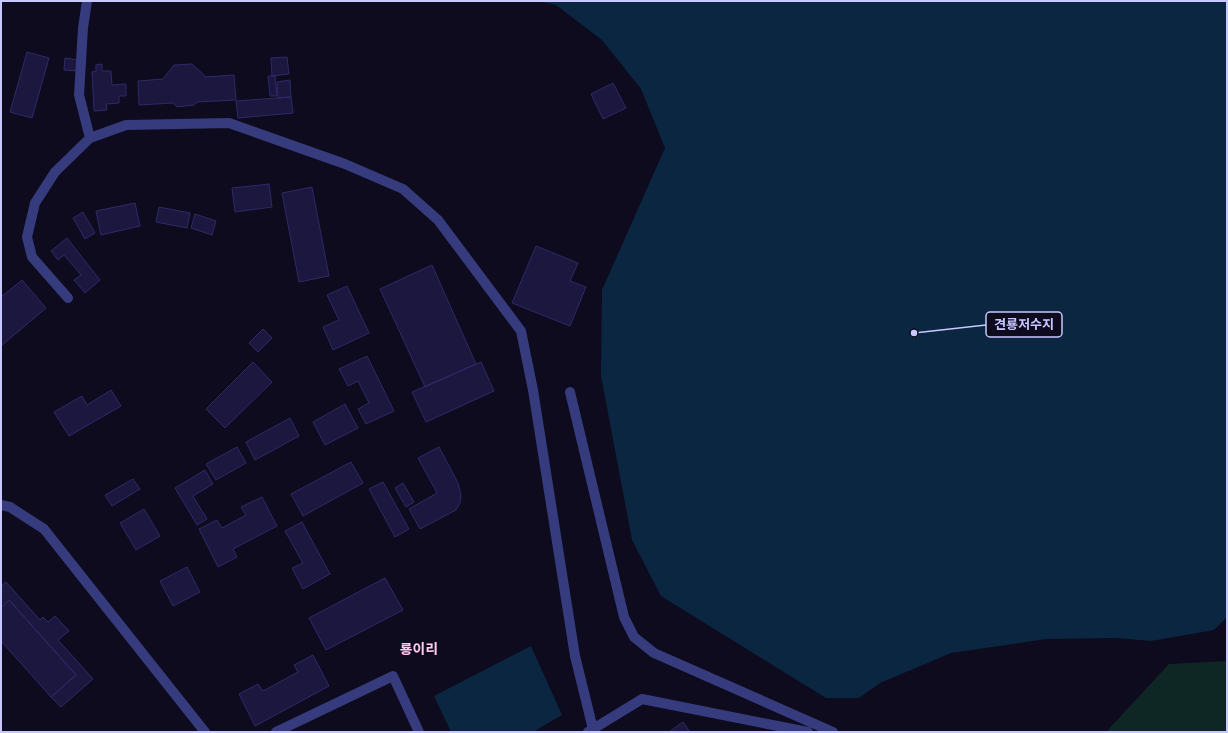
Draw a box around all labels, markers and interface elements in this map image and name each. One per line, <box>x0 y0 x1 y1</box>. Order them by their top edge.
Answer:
callout: 견룡저수지 <box>986 312 1062 337</box>
text: 견룡저수지 <box>994 317 1054 332</box>
district label: 룡이리 <box>400 641 438 658</box>

